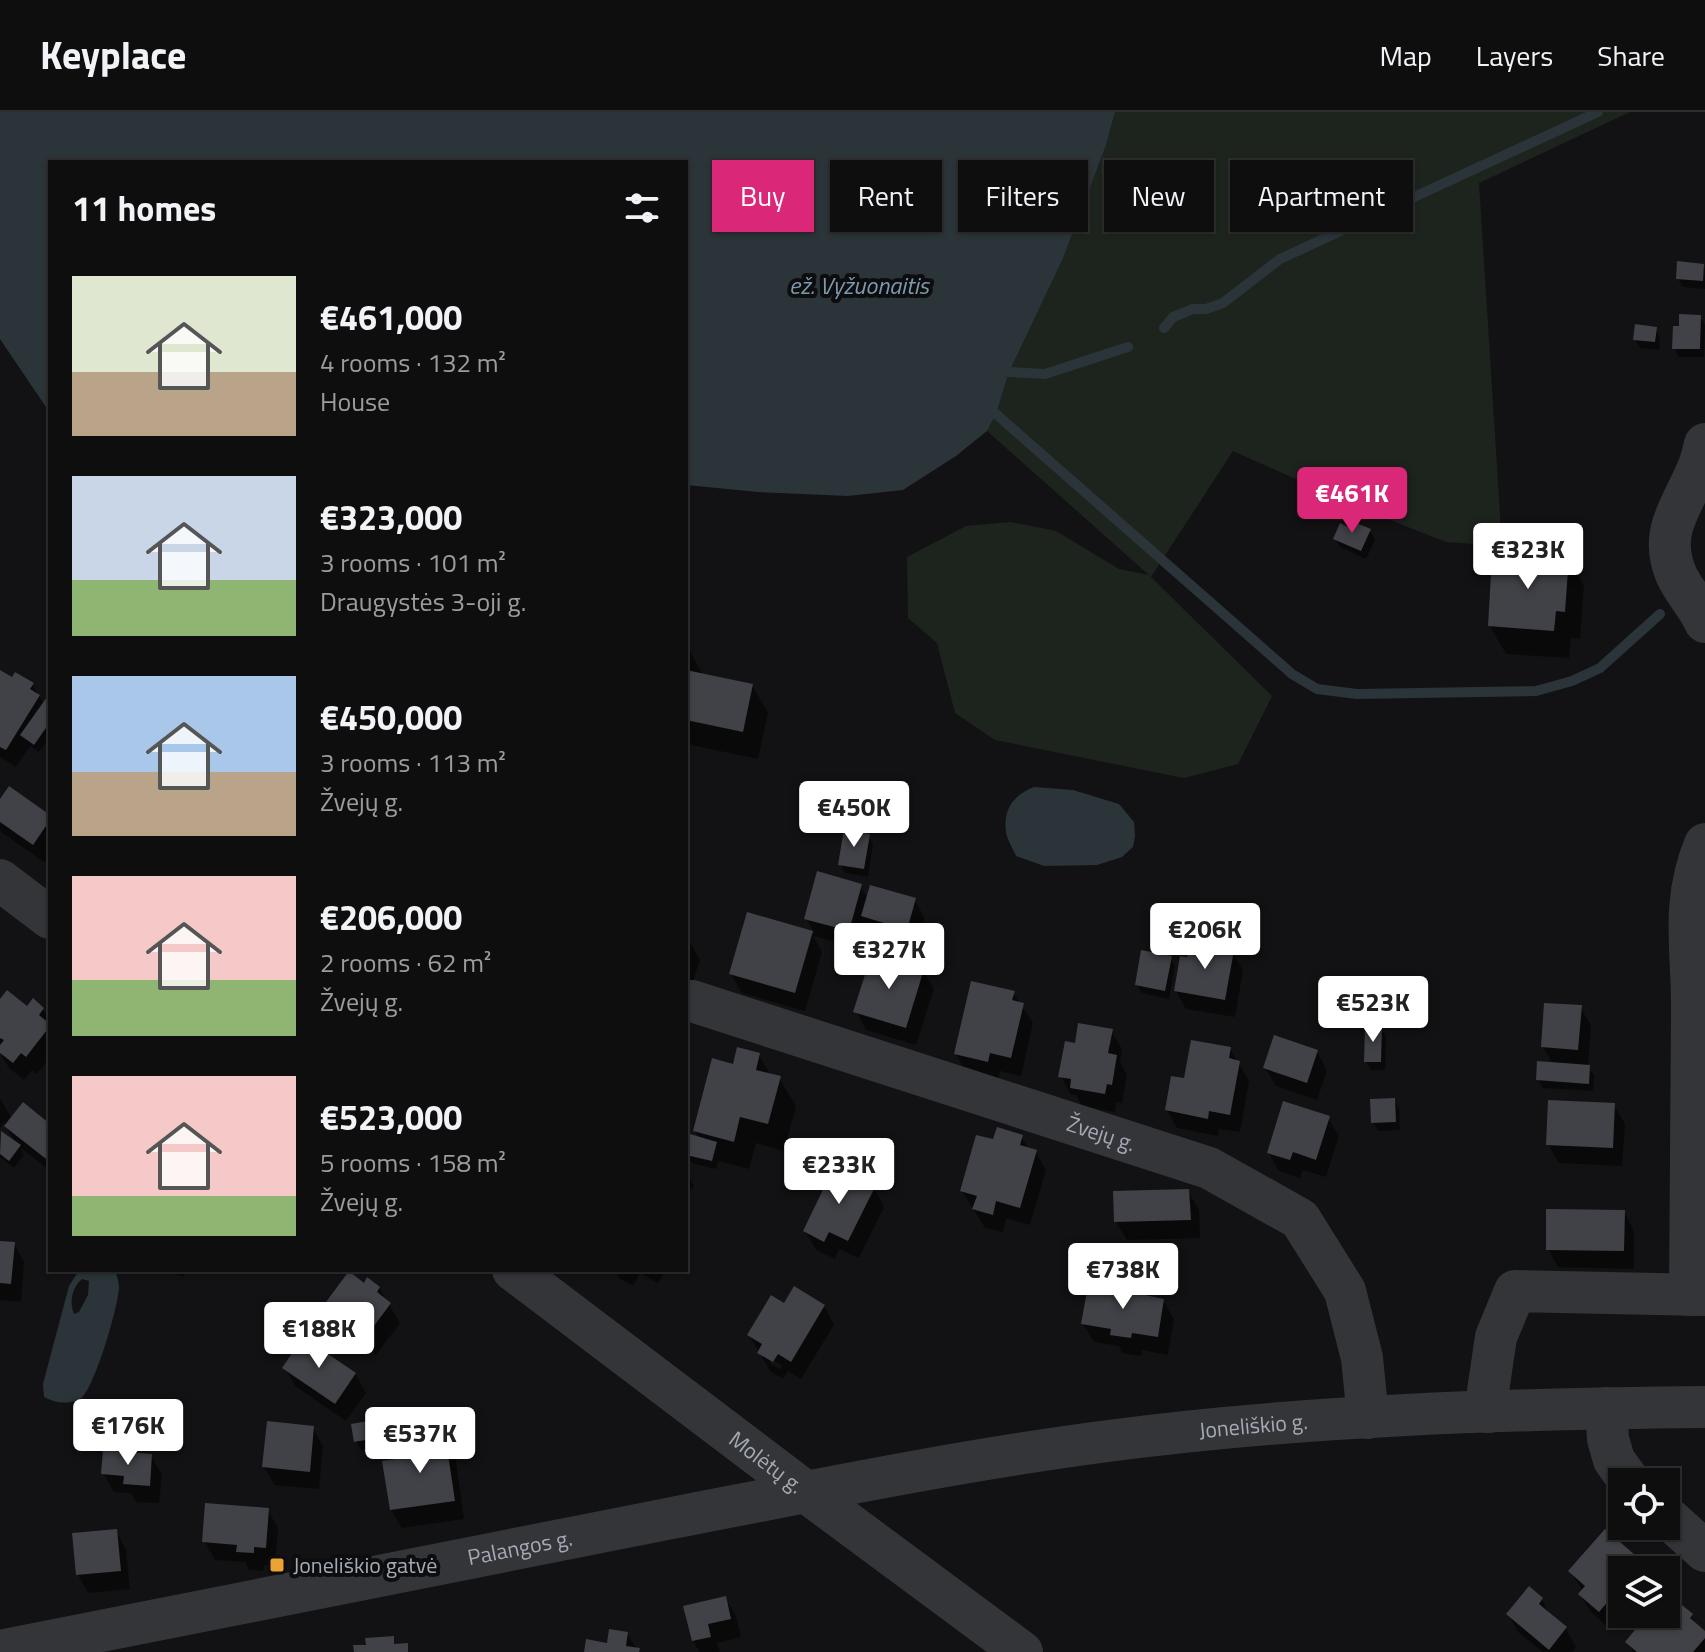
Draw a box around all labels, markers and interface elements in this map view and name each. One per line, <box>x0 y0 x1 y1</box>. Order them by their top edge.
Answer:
text: Keyplace <box>40 26 187 84</box>
text: Map <box>1379 34 1432 77</box>
text: Layers <box>1476 34 1553 77</box>
text: Share <box>1597 34 1665 77</box>
chip: Buy <box>712 160 814 232</box>
chip: Rent <box>830 160 942 232</box>
chip: Filters <box>958 160 1088 232</box>
chip: New <box>1104 160 1214 232</box>
chip: Apartment <box>1230 160 1413 232</box>
text: 11 homes <box>72 182 216 234</box>
icon: filters <box>620 186 664 230</box>
water label: ež. Vyžuonaitis <box>789 267 931 303</box>
text: €461,000 <box>320 291 462 343</box>
icon: home <box>136 308 232 404</box>
text: 4 rooms · 132 m² <box>320 343 506 382</box>
text: House <box>320 382 390 421</box>
pin: €461K <box>1296 467 1408 535</box>
text: €461K <box>1315 473 1389 512</box>
text: €323,000 <box>320 491 462 543</box>
icon: home <box>136 508 232 604</box>
pin: €323K <box>1472 523 1584 591</box>
text: €323K <box>1491 529 1565 568</box>
text: 3 rooms · 101 m² <box>320 543 506 582</box>
text: Draugystės 3-oji g. <box>320 582 526 621</box>
text: €450,000 <box>320 691 462 743</box>
icon: home <box>136 708 232 804</box>
text: 3 rooms · 113 m² <box>320 743 506 782</box>
pin: €450K <box>798 781 910 849</box>
text: Žvejų g. <box>320 782 403 821</box>
text: €450K <box>817 787 891 826</box>
text: €206,000 <box>320 891 462 943</box>
pin: €206K <box>1149 903 1261 971</box>
icon: home <box>136 908 232 1004</box>
text: €206K <box>1168 909 1242 948</box>
pin: €327K <box>833 923 945 991</box>
text: €327K <box>852 929 926 968</box>
text: 2 rooms · 62 m² <box>320 943 491 982</box>
pin: €523K <box>1317 976 1429 1044</box>
text: Žvejų g. <box>320 982 403 1021</box>
text: €523K <box>1336 982 1410 1021</box>
text: €523,000 <box>320 1091 462 1143</box>
street label: Žvejų g. <box>1062 1106 1140 1160</box>
icon: home <box>136 1108 232 1204</box>
pin: €233K <box>783 1138 895 1206</box>
text: 5 rooms · 158 m² <box>320 1143 506 1182</box>
text: €233K <box>802 1144 876 1183</box>
text: Žvejų g. <box>320 1182 403 1221</box>
pin: €738K <box>1067 1243 1179 1311</box>
text: €738K <box>1086 1249 1160 1288</box>
pin: €188K <box>263 1302 375 1370</box>
text: €188K <box>282 1308 356 1347</box>
pin: €176K <box>72 1399 184 1467</box>
street label: Joneliškio g. <box>1197 1404 1309 1447</box>
text: €176K <box>91 1405 165 1444</box>
pin: €537K <box>364 1407 476 1475</box>
text: €537K <box>383 1413 457 1452</box>
street label: Molėtų g. <box>722 1422 811 1502</box>
map controls <box>1608 1468 1680 1628</box>
button: locate <box>1608 1468 1680 1540</box>
street label: Palangos g. <box>465 1521 575 1574</box>
place label: Joneliškio gatvė <box>293 1548 437 1582</box>
marker: Joneliškio gatvė <box>268 1556 286 1574</box>
button: layers <box>1608 1556 1680 1628</box>

